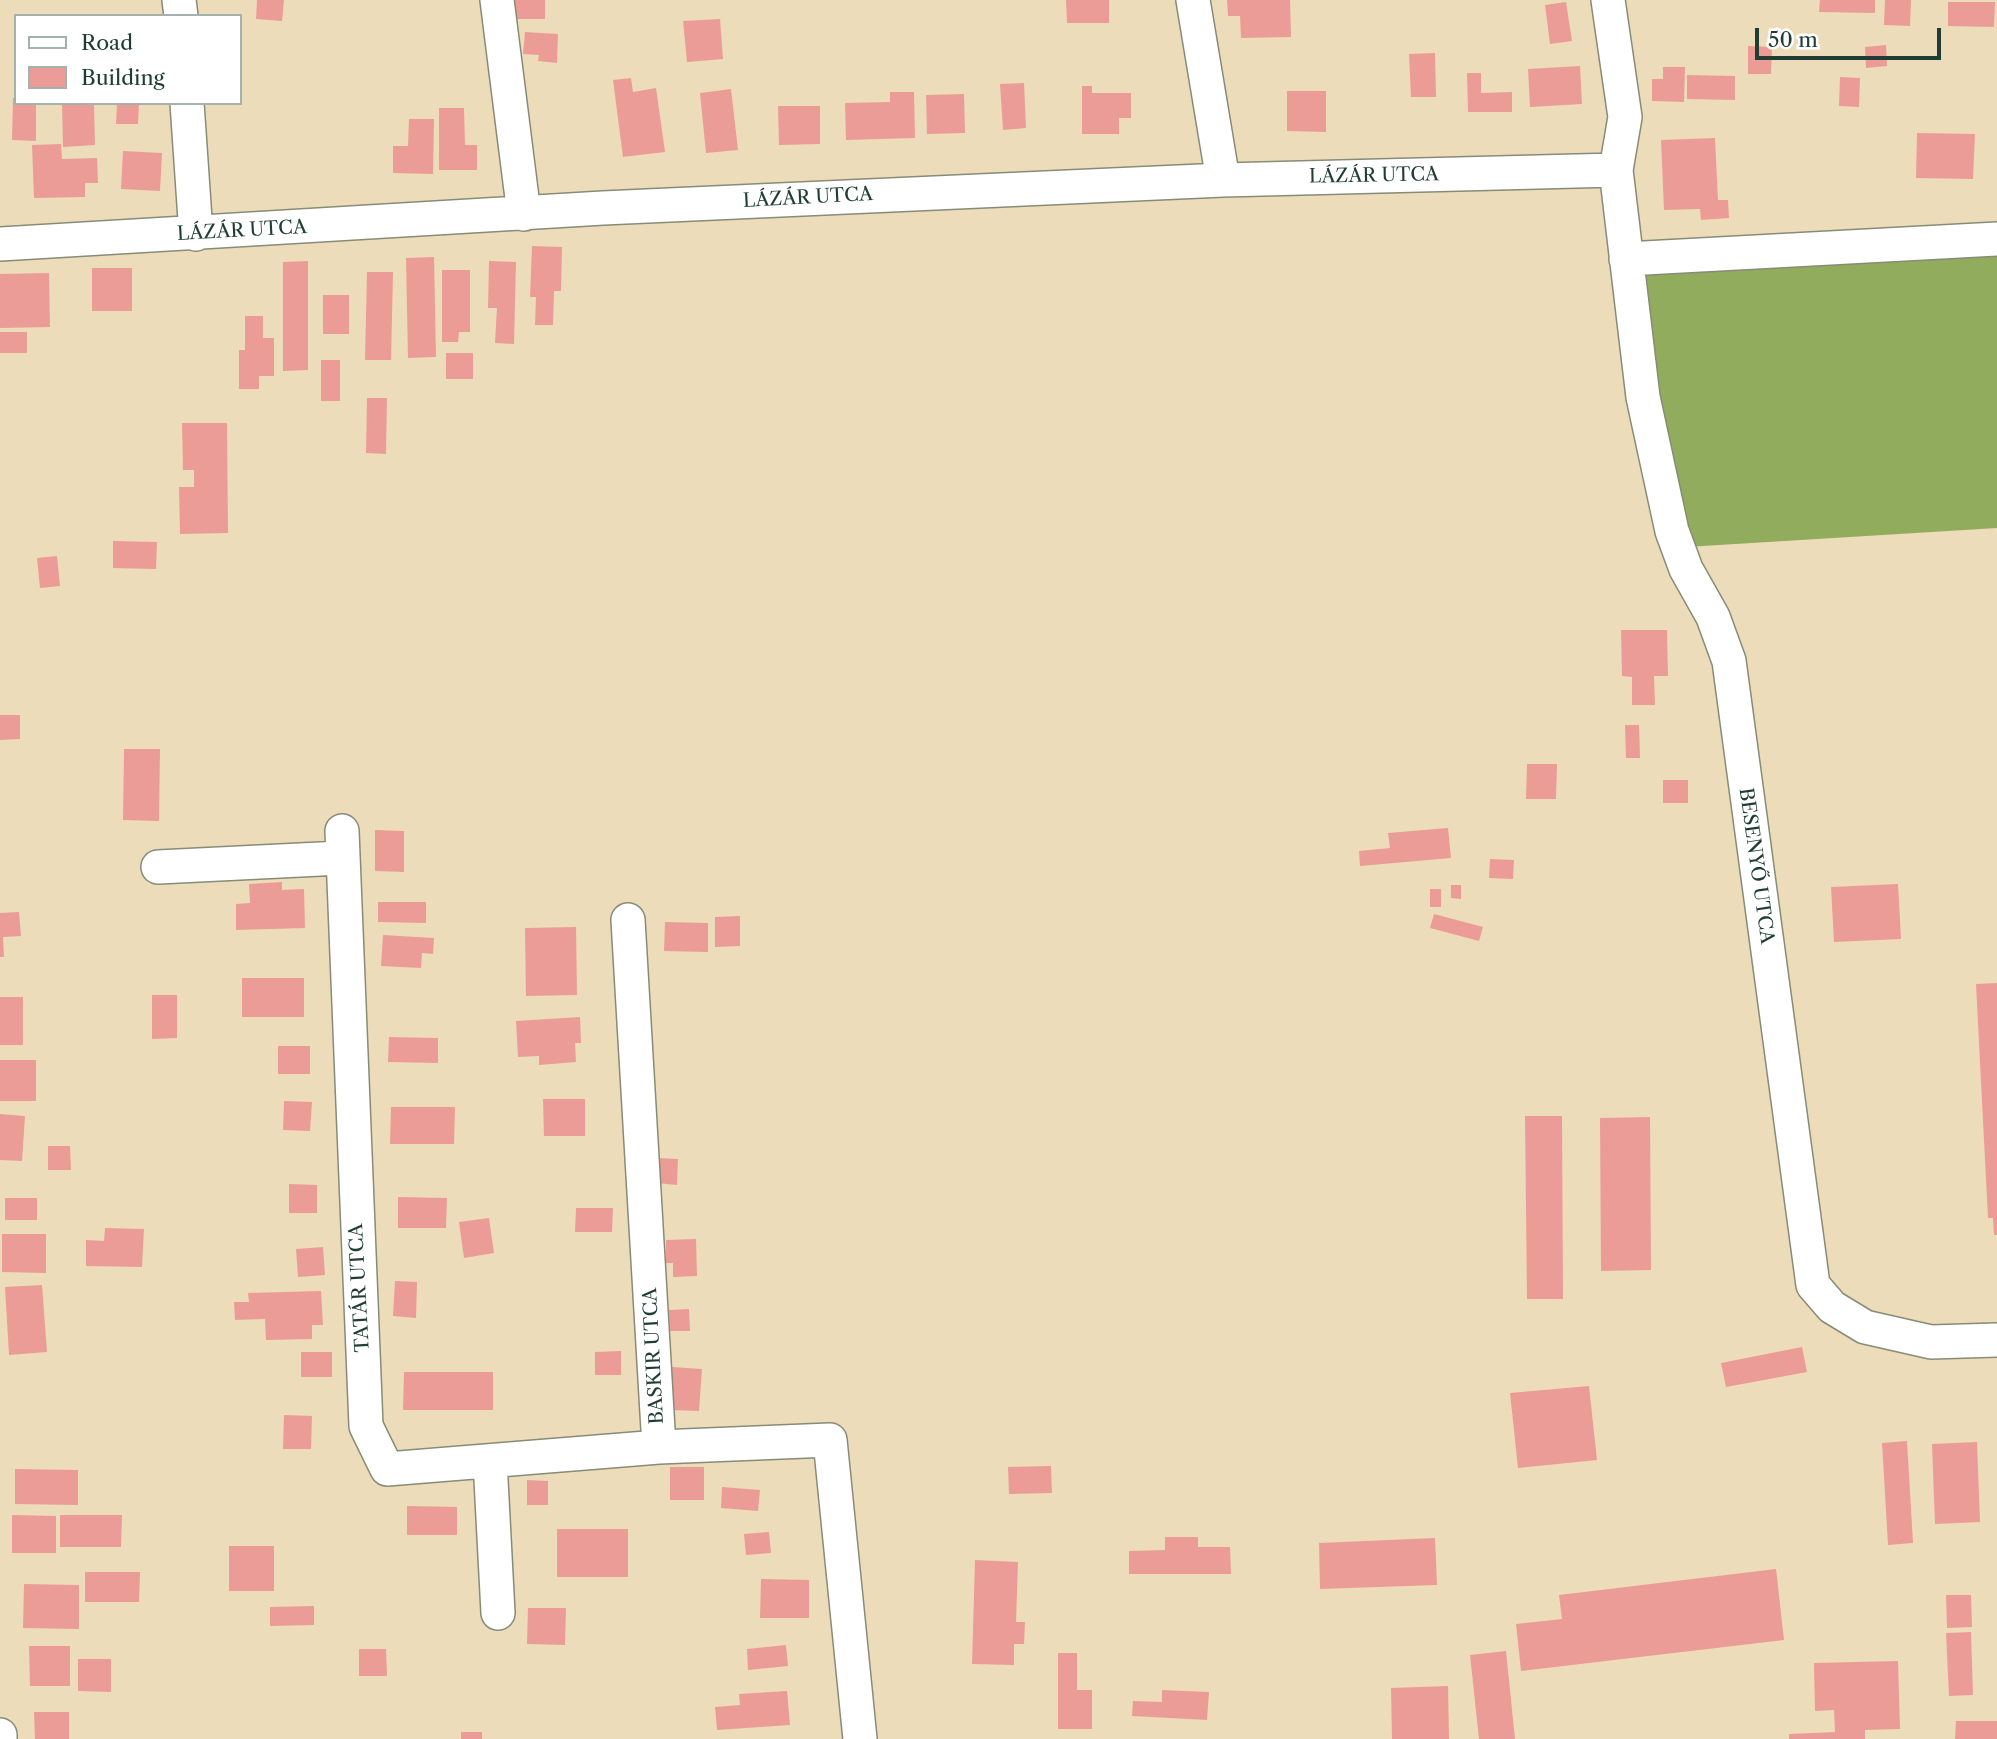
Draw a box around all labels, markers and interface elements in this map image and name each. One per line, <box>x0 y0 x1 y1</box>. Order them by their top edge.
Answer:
legend <box>14 14 242 105</box>
scale bar <box>1759 14 1944 58</box>
text: 50 m <box>1768 27 1818 52</box>
text: Road <box>81 30 133 55</box>
text: Building <box>81 65 165 90</box>
street label: LÁZÁR UTCA <box>1309 163 1439 189</box>
street label: LÁZÁR UTCA <box>742 183 874 213</box>
street label: LÁZÁR UTCA <box>176 216 308 246</box>
street label: BESENYŐ UTCA <box>1734 786 1778 946</box>
street label: TATÁR UTCA <box>345 1223 375 1353</box>
street label: BASKIR UTCA <box>639 1287 669 1425</box>

